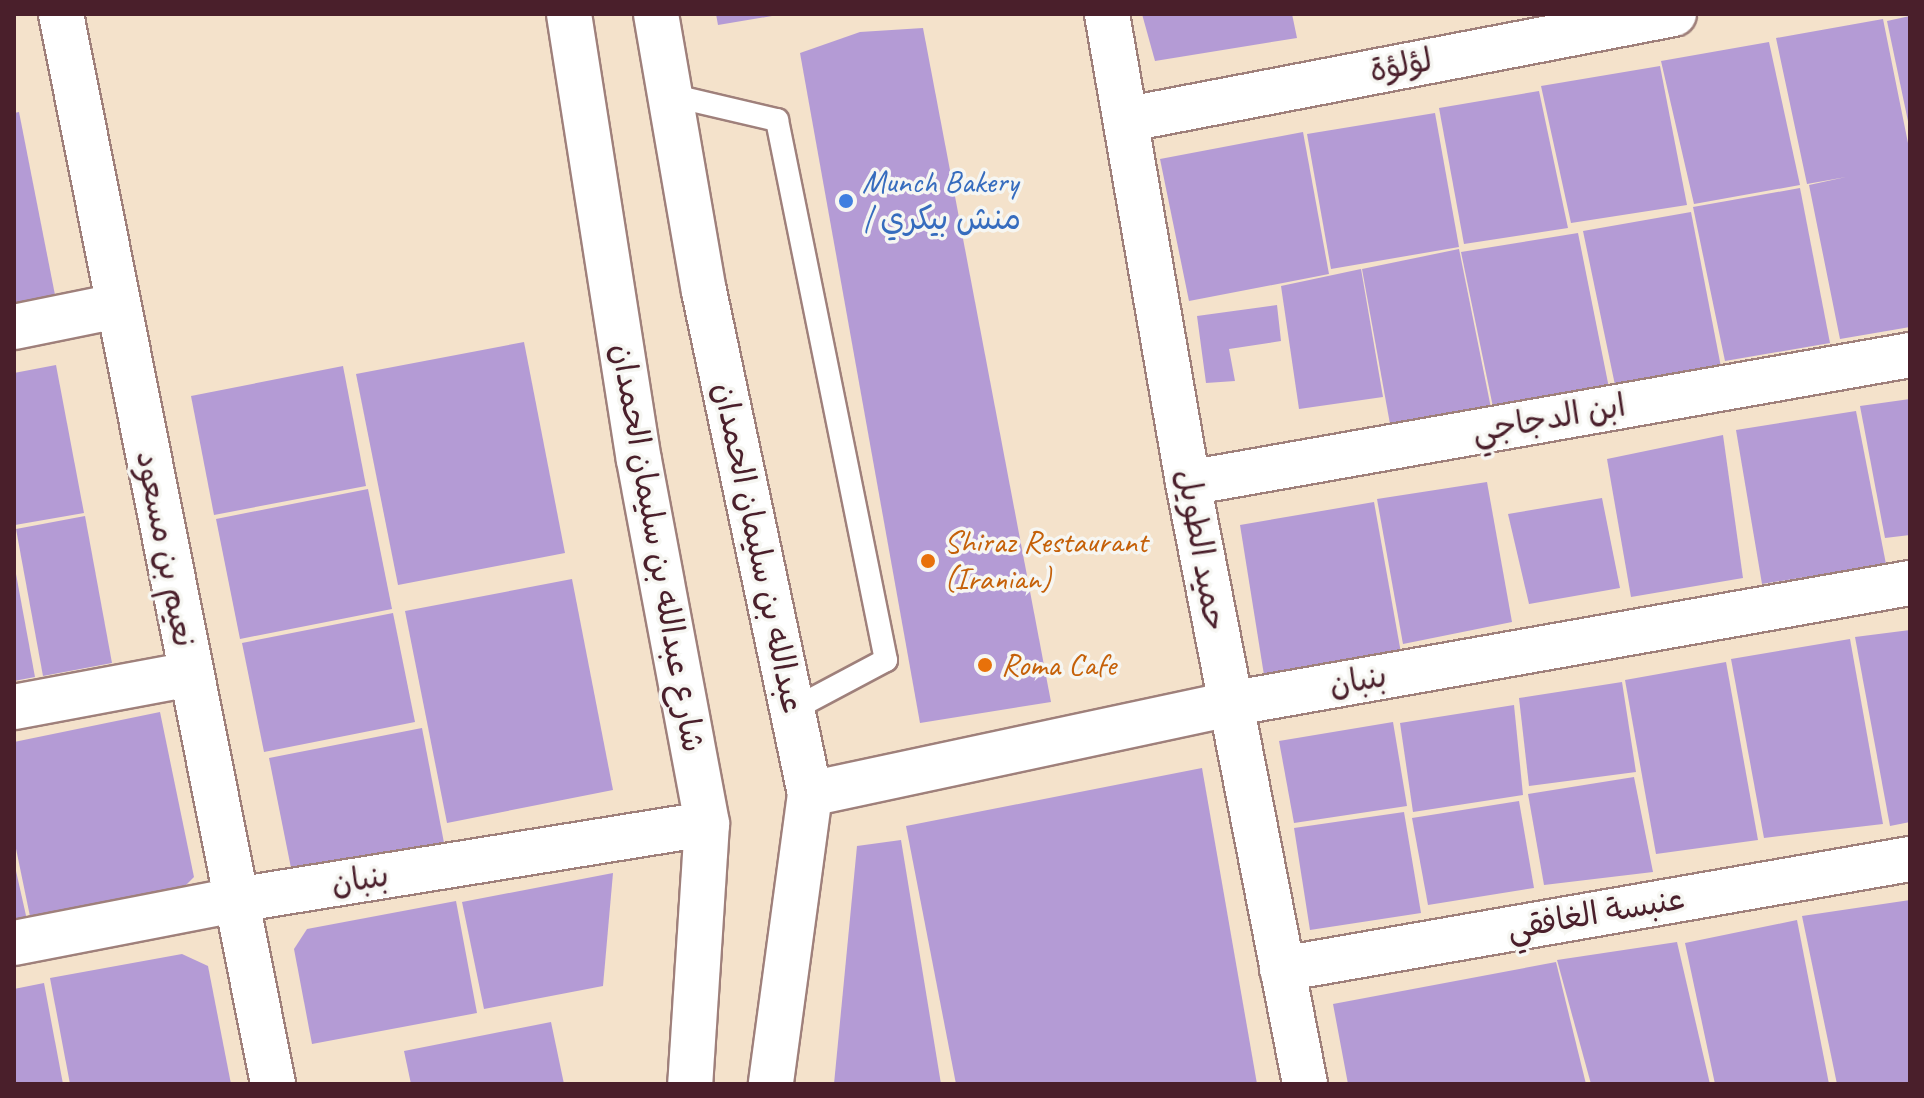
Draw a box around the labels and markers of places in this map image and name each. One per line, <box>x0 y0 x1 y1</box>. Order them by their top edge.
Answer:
place label: Munch Bakery | منش بيكري <box>862 164 1021 239</box>
marker: Munch Bakery | منش بيكري <box>837 192 855 210</box>
place label: Shiraz Restaurant (Iranian) <box>944 524 1147 599</box>
marker: Shiraz Restaurant (Iranian) <box>919 552 937 570</box>
place label: Roma Cafe <box>1001 646 1116 684</box>
marker: Roma Cafe <box>976 656 994 674</box>

